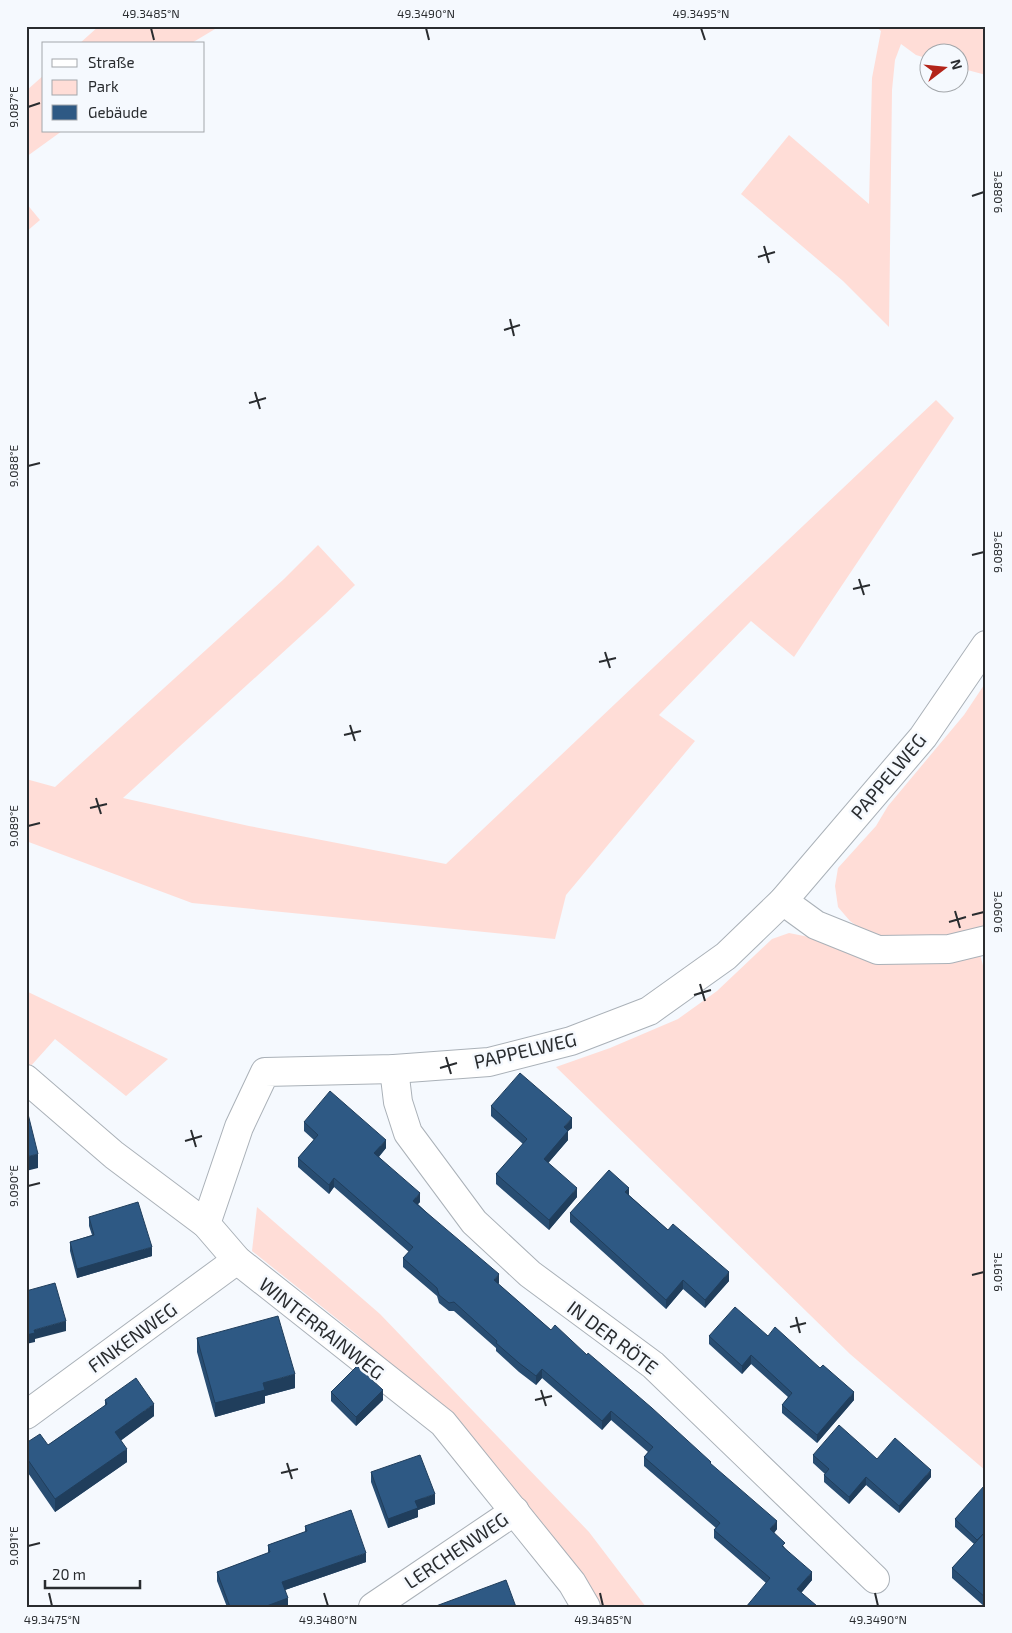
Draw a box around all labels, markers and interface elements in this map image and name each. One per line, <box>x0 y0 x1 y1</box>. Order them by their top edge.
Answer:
text: 49.3485°N <box>122 6 180 20</box>
text: 49.3490°N <box>397 6 455 20</box>
text: 49.3495°N <box>672 6 730 20</box>
legend <box>42 42 205 132</box>
north arrow <box>920 42 970 92</box>
text: Straße <box>88 53 134 71</box>
text: N <box>947 57 967 71</box>
text: Park <box>88 77 119 95</box>
text: 9.087°E <box>6 86 20 128</box>
text: Gebäude <box>88 103 147 121</box>
text: 9.088°E <box>990 170 1004 213</box>
text: 9.088°E <box>6 444 20 487</box>
text: 9.089°E <box>990 531 1004 573</box>
street label: PAPPELWEG <box>846 728 930 824</box>
text: 9.089°E <box>6 805 20 847</box>
text: 9.090°E <box>990 891 1004 933</box>
street label: PAPPELWEG <box>471 1027 579 1073</box>
text: 9.090°E <box>6 1165 20 1207</box>
text: 9.091°E <box>990 1252 1004 1292</box>
street label: WINTERRAINWEG <box>255 1272 389 1384</box>
street label: IN DER RÖTE <box>563 1295 663 1379</box>
street label: FINKENWEG <box>83 1297 181 1377</box>
street label: LERCHENWEG <box>400 1507 512 1593</box>
text: 9.091°E <box>6 1526 20 1566</box>
scale bar <box>45 1558 140 1590</box>
text: 20 m <box>52 1565 86 1583</box>
text: 49.3475°N <box>24 1612 80 1626</box>
text: 49.3480°N <box>299 1612 357 1626</box>
text: 49.3485°N <box>574 1612 632 1626</box>
text: 49.3490°N <box>849 1612 907 1626</box>

